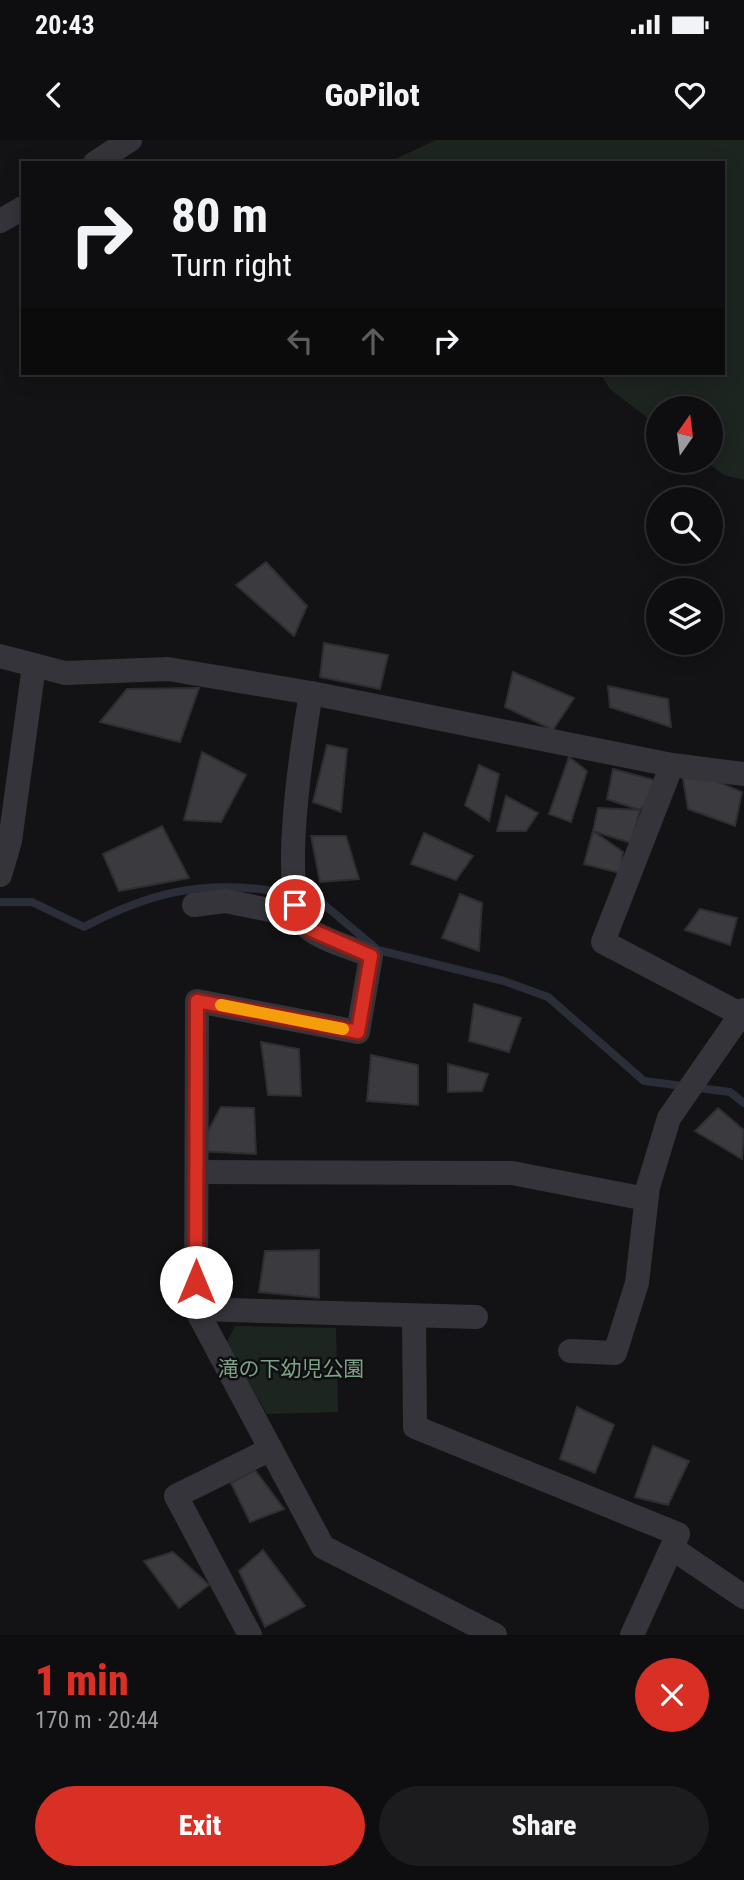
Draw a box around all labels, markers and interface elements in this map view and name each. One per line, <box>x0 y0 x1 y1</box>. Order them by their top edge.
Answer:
text: 20:43 <box>35 10 95 40</box>
icon: back <box>35 76 73 114</box>
text: GoPilot <box>324 76 420 114</box>
icon: heart <box>671 76 709 114</box>
text: 80 m <box>171 187 268 244</box>
icon: right <box>56 189 147 280</box>
text: Turn right <box>171 246 292 284</box>
icon: left <box>281 322 319 360</box>
icon: ahead <box>354 322 392 360</box>
icon: right <box>427 322 465 360</box>
north arrow <box>646 396 723 472</box>
map controls <box>646 396 723 655</box>
button: search <box>646 487 723 564</box>
button: layers <box>646 578 723 655</box>
pin <box>265 875 325 935</box>
icon: arrive <box>276 886 314 924</box>
position arrow <box>159 1245 233 1319</box>
park label: 滝の下幼児公園 <box>218 1357 365 1381</box>
text: 1 min <box>35 1656 129 1705</box>
button: close <box>635 1658 709 1732</box>
text: 170 m · 20:44 <box>35 1707 159 1734</box>
button: Exit <box>35 1786 365 1866</box>
button: Share <box>379 1786 709 1866</box>

